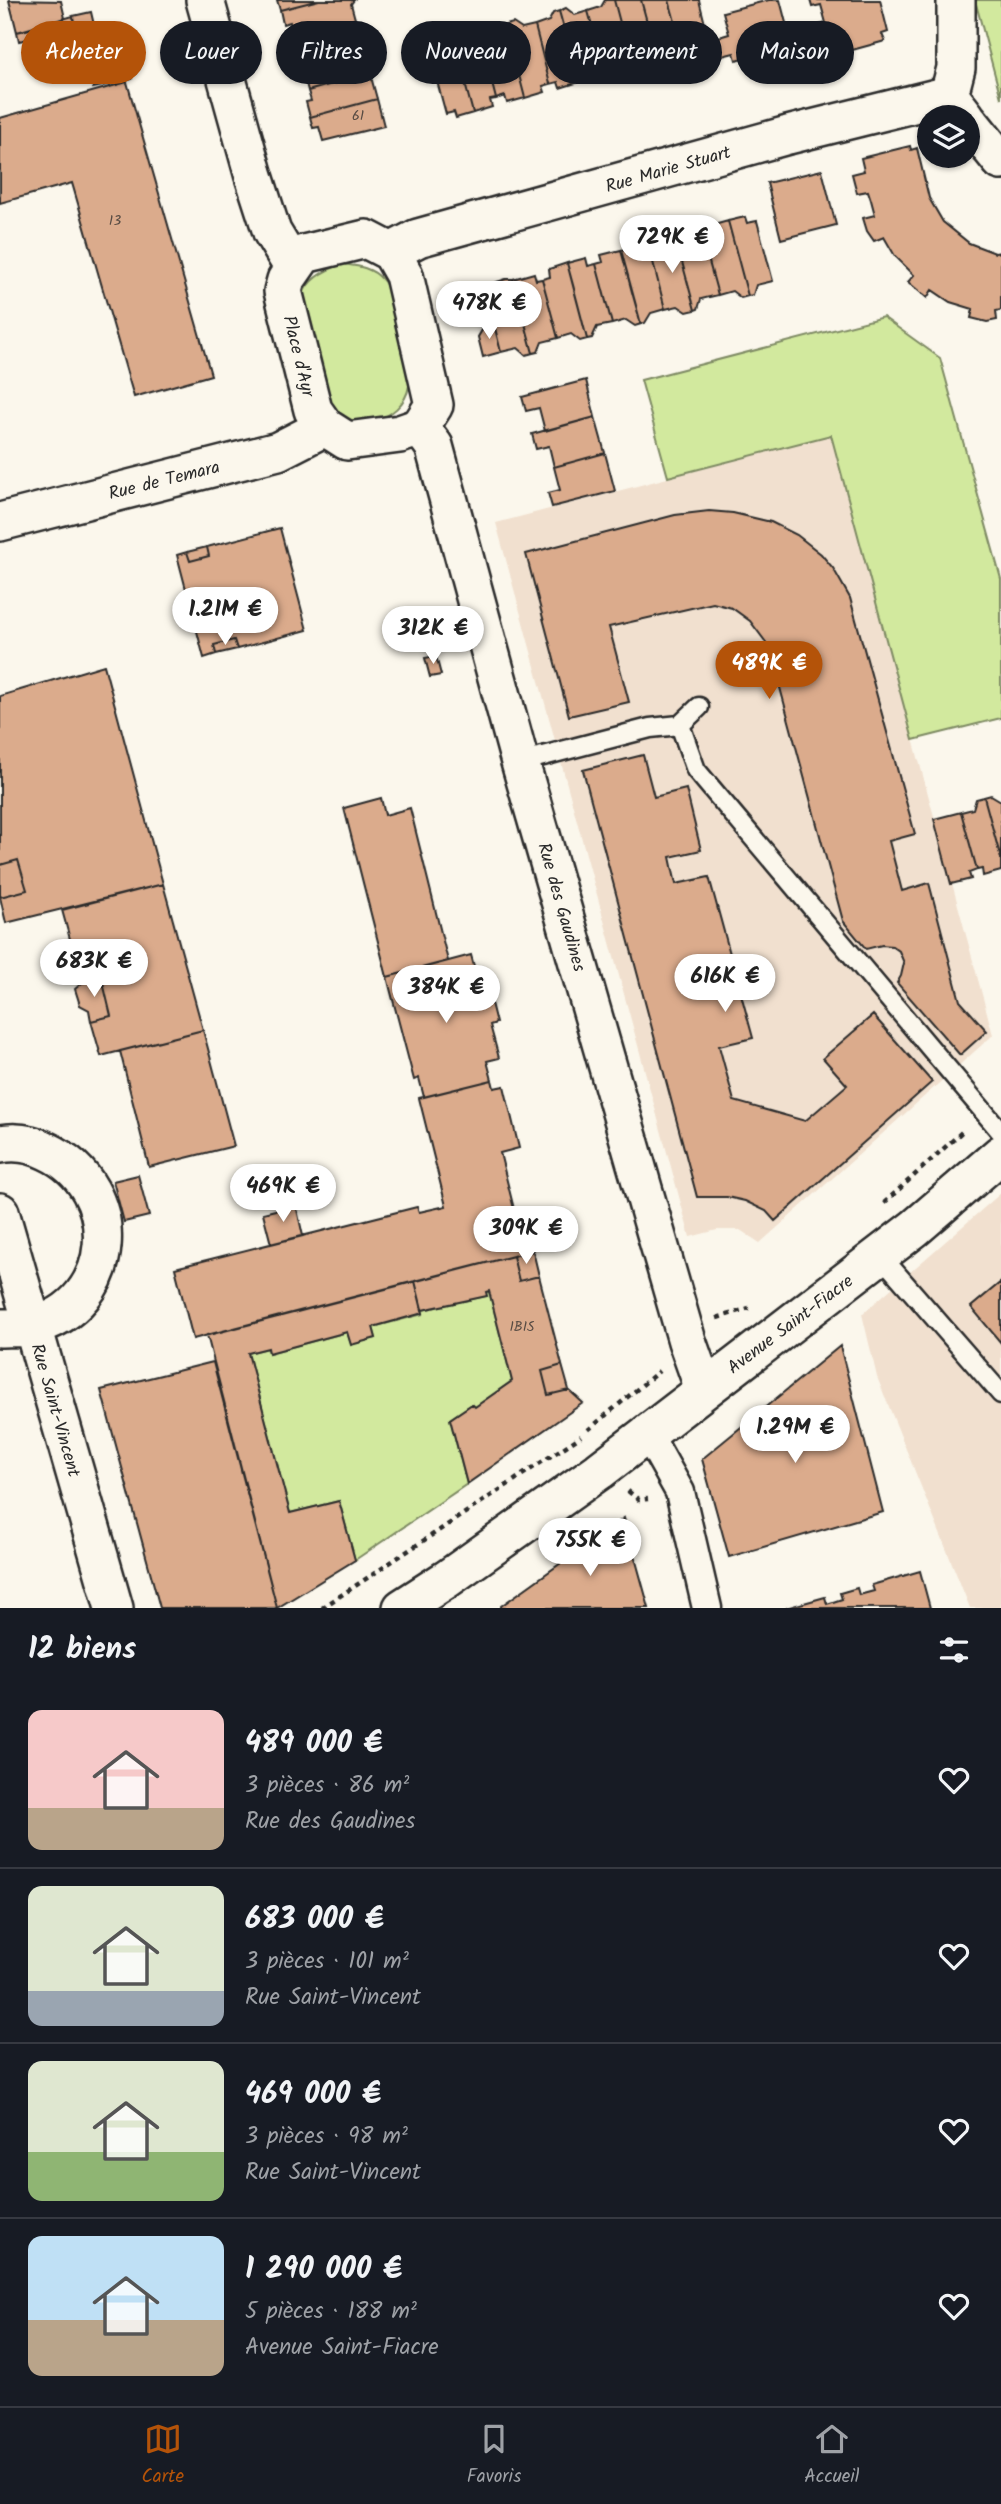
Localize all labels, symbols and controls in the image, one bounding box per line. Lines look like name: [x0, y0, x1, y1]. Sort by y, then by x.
chip: Acheter: [21, 21, 146, 84]
chip: Louer: [160, 21, 262, 84]
chip: Filtres: [276, 21, 387, 84]
chip: Nouveau: [401, 21, 531, 84]
chip: Appartement: [545, 21, 722, 84]
chip: Maison: [736, 21, 854, 84]
house number: 61: [352, 105, 364, 127]
map controls: [917, 105, 980, 168]
button: layers: [917, 105, 980, 168]
street label: Rue Marie Stuart: [602, 138, 736, 202]
house number: 13: [109, 210, 121, 232]
pin: 729K €: [615, 216, 729, 275]
text: 729K €: [635, 220, 709, 256]
pin: 478K €: [432, 282, 546, 341]
text: 478K €: [452, 286, 526, 322]
street label: Place d'Ayr: [273, 313, 322, 401]
street label: Rue de Temara: [106, 454, 223, 509]
pin: 1.21M €: [160, 588, 290, 647]
text: 1.21M €: [188, 592, 262, 628]
pin: 312K €: [376, 606, 490, 666]
text: 312K €: [398, 611, 468, 647]
pin: 489K €: [712, 642, 826, 701]
text: 489K €: [731, 646, 807, 682]
street label: Rue des Gaudines: [528, 839, 593, 976]
pin: 683K €: [37, 940, 151, 999]
text: 683K €: [56, 944, 132, 980]
pin: 616K €: [668, 954, 782, 1014]
text: 616K €: [690, 959, 760, 995]
pin: 384K €: [389, 965, 503, 1025]
text: 384K €: [408, 970, 484, 1006]
pin: 469K €: [226, 1164, 340, 1224]
text: 469K €: [246, 1169, 320, 1205]
pin: 309K €: [469, 1206, 583, 1266]
text: 309K €: [489, 1211, 563, 1247]
street label: Avenue Saint-Fiacre: [722, 1268, 860, 1382]
house number: 1BIS: [509, 1316, 535, 1338]
street label: Rue Saint-Vincent: [22, 1340, 88, 1482]
pin: 1.29M €: [730, 1406, 860, 1465]
text: 1.29M €: [756, 1410, 834, 1446]
pin: 755K €: [533, 1518, 647, 1578]
text: 755K €: [554, 1523, 626, 1559]
text: 12 biens: [28, 1626, 136, 1674]
icon: filters: [935, 1631, 973, 1669]
text: 489 000 €: [245, 1720, 383, 1768]
icon: home: [84, 1738, 168, 1822]
icon: heart: [935, 1761, 973, 1799]
text: 3 pièces · 86 m²: [245, 1768, 409, 1804]
text: Rue des Gaudines: [245, 1804, 415, 1840]
text: 683 000 €: [245, 1896, 384, 1944]
icon: home: [84, 1914, 168, 1998]
icon: heart: [935, 1937, 973, 1975]
text: 3 pièces · 101 m²: [245, 1944, 409, 1980]
text: Rue Saint-Vincent: [245, 1980, 421, 2016]
text: 469 000 €: [245, 2071, 381, 2119]
icon: home: [84, 2089, 168, 2173]
icon: heart: [935, 2112, 973, 2150]
text: 3 pièces · 98 m²: [245, 2119, 408, 2155]
text: Rue Saint-Vincent: [245, 2155, 421, 2191]
text: 1 290 000 €: [245, 2246, 402, 2294]
icon: home: [84, 2264, 168, 2348]
icon: heart: [935, 2287, 973, 2325]
text: 5 pièces · 188 m²: [245, 2294, 417, 2330]
text: Avenue Saint-Fiacre: [245, 2330, 439, 2366]
tab: Carte: [141, 2420, 184, 2492]
tab: Favoris: [467, 2420, 521, 2492]
tab: Accueil: [804, 2420, 860, 2492]

